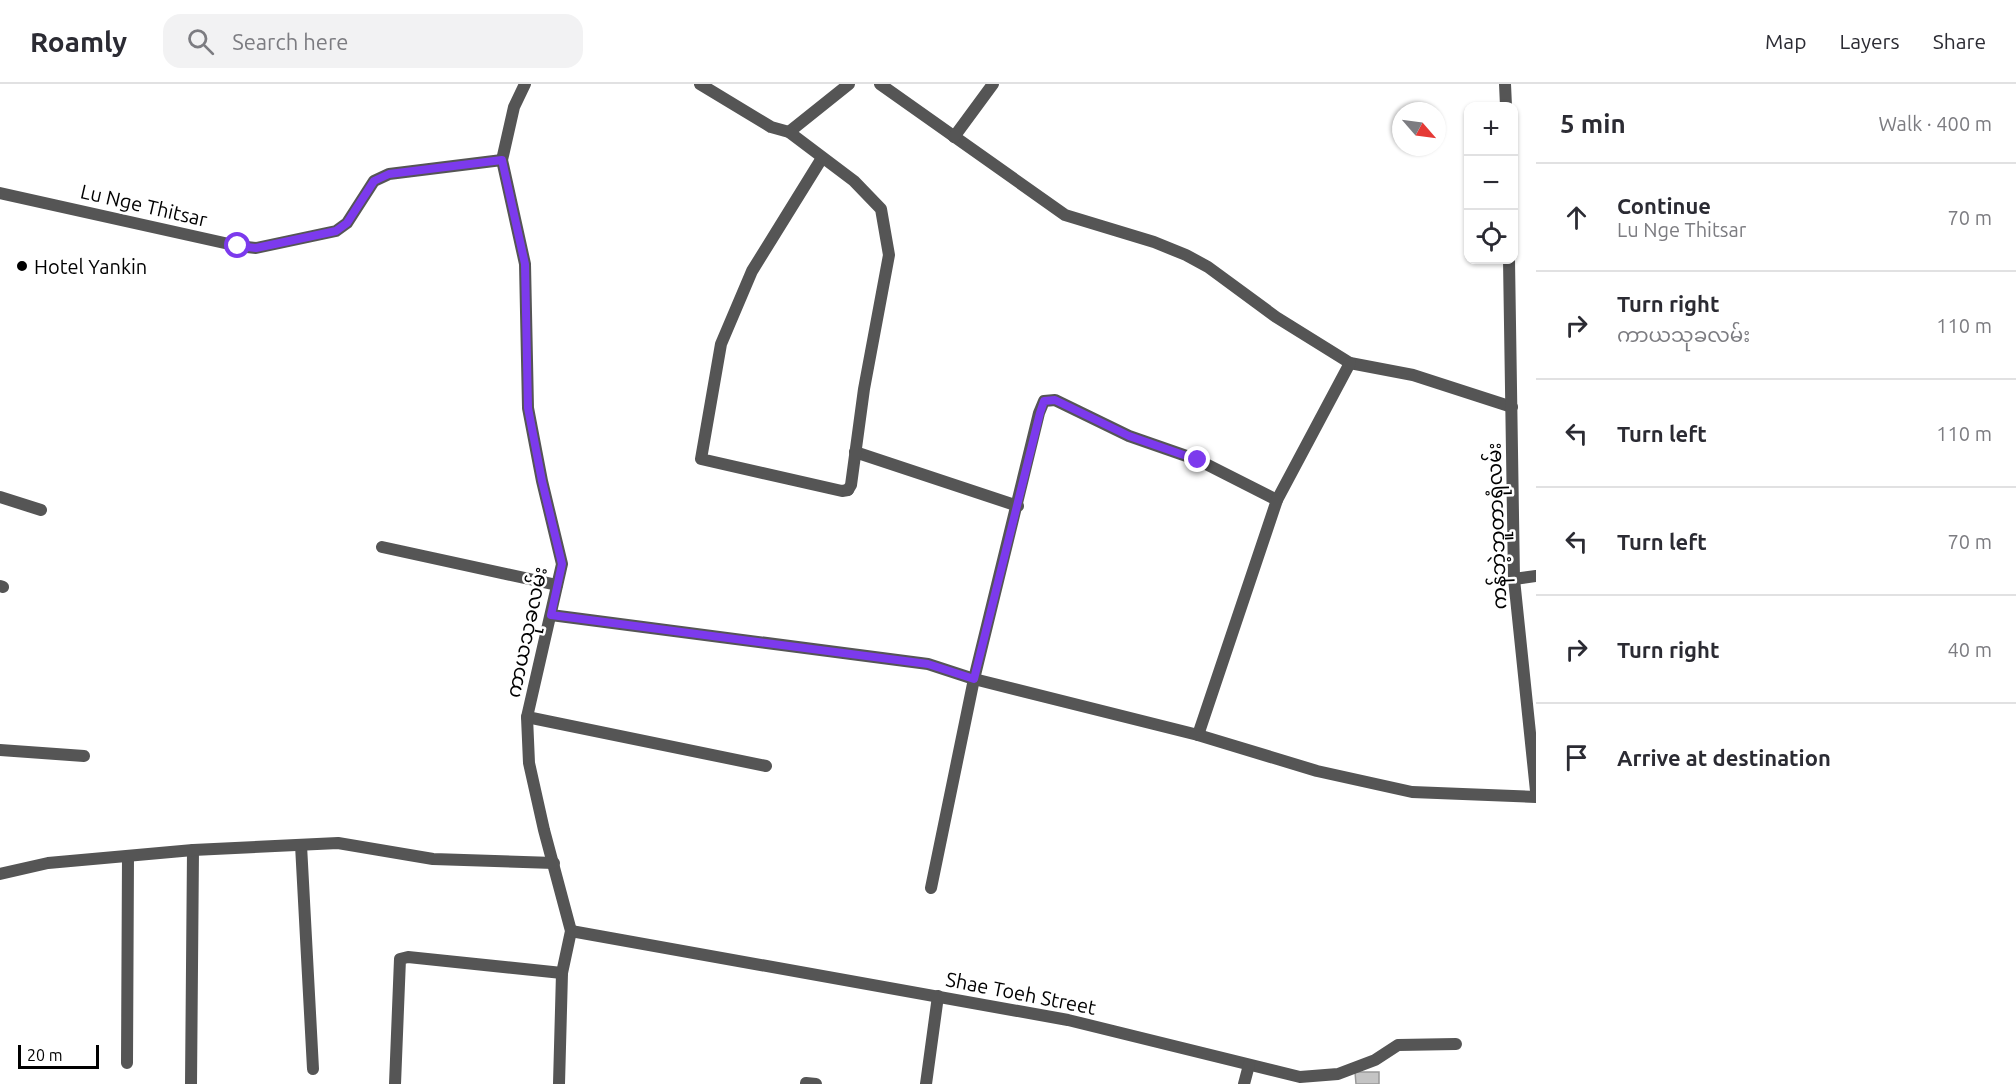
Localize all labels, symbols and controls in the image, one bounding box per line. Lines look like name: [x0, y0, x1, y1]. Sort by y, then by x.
search box: [163, 14, 583, 68]
icon: search: [184, 25, 217, 58]
text: Roamly: [30, 26, 127, 57]
text: Search here: [232, 29, 348, 54]
text: Map: [1765, 29, 1806, 53]
text: Layers: [1839, 29, 1900, 53]
text: Share: [1933, 29, 1986, 53]
north arrow: [1392, 102, 1446, 156]
map controls: [1464, 102, 1518, 264]
button: +: [1464, 102, 1518, 156]
text: 5 min: [1560, 109, 1626, 138]
text: Walk · 400 m: [1879, 112, 1992, 135]
button: −: [1464, 156, 1518, 210]
street label: Lu Nge Thitsar: [78, 179, 210, 231]
text: Continue: [1617, 193, 1711, 218]
icon: ahead: [1560, 201, 1593, 234]
text: 70 m: [1948, 206, 1992, 229]
button: locate: [1464, 210, 1518, 264]
text: Lu Nge Thitsar: [1617, 218, 1746, 241]
route start: [224, 232, 250, 258]
place label: Hotel Yankin: [34, 255, 147, 278]
marker: Hotel Yankin: [15, 259, 29, 273]
text: Turn right: [1617, 291, 1719, 316]
icon: right: [1560, 309, 1593, 342]
text: 110 m: [1936, 314, 1992, 337]
text: ကာယသုခလမ်း: [1617, 323, 1750, 346]
icon: left: [1560, 417, 1593, 450]
text: Turn left: [1617, 421, 1707, 446]
text: 110 m: [1936, 422, 1992, 445]
street label: ကန်ဘဲ့ဘူတာရုံလမ်း: [1480, 442, 1516, 610]
route end: [1184, 446, 1210, 472]
icon: left: [1560, 525, 1593, 558]
text: Turn left: [1617, 529, 1707, 554]
text: 70 m: [1948, 530, 1992, 553]
street label: ကာယသုခလမ်း: [499, 564, 557, 701]
icon: right: [1560, 633, 1593, 666]
text: Turn right: [1617, 637, 1719, 662]
text: 40 m: [1948, 638, 1992, 661]
icon: arrive: [1560, 741, 1593, 774]
text: Arrive at destination: [1617, 745, 1831, 770]
street label: Shae Toeh Street: [944, 967, 1098, 1019]
scale bar: [18, 1042, 99, 1070]
text: 20 m: [27, 1046, 63, 1064]

